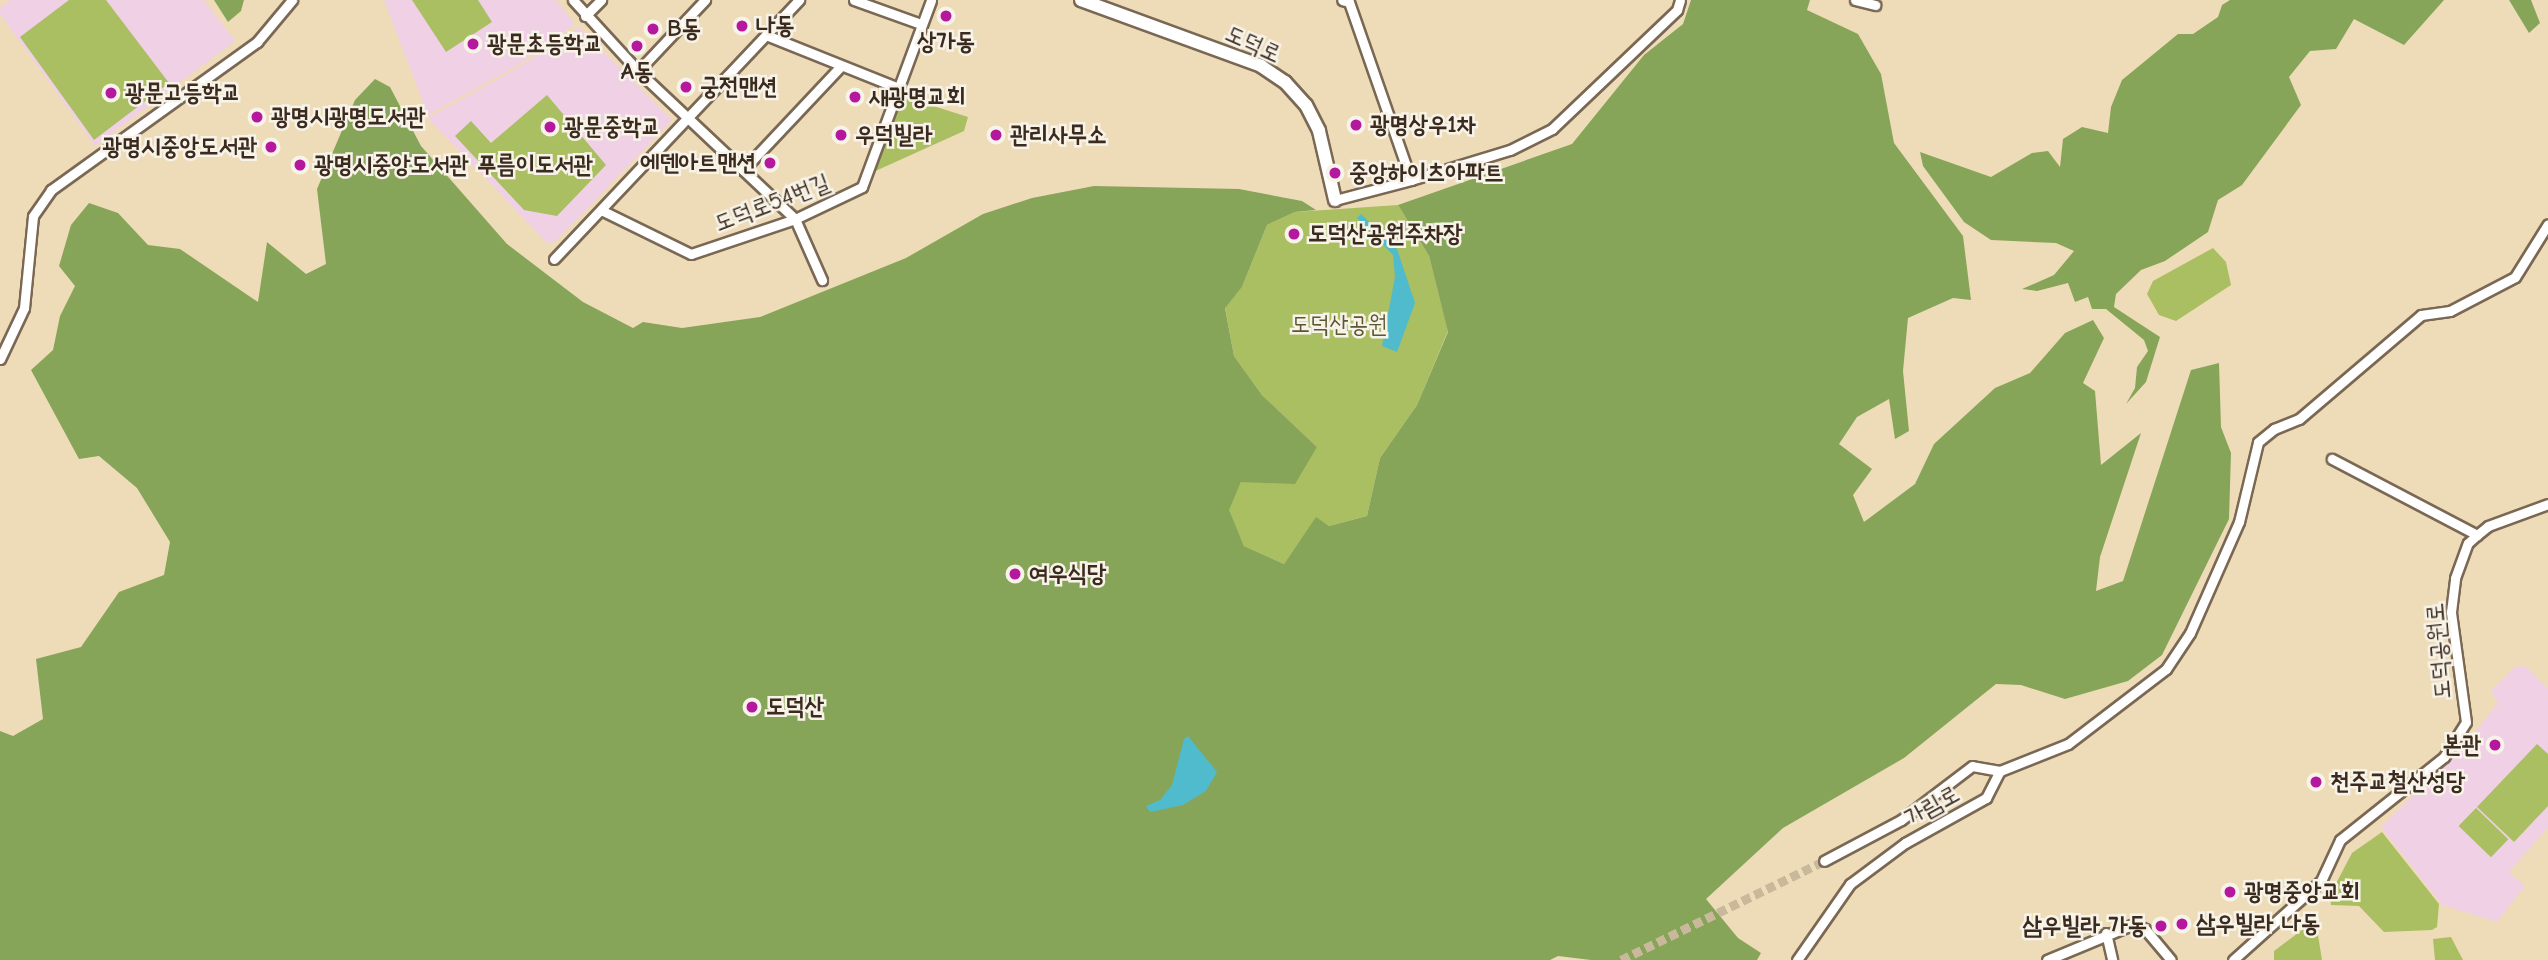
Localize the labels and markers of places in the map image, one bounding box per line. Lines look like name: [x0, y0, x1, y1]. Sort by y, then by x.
marker: 상가동: [938, 8, 954, 24]
place label: 나동: [756, 12, 795, 40]
place label: B동: [667, 15, 701, 43]
marker: 나동: [734, 18, 750, 34]
marker: B동: [645, 21, 661, 37]
place label: 상가동: [917, 28, 975, 56]
place label: 광문초등학교: [487, 30, 603, 58]
marker: 광문초등학교: [465, 36, 481, 52]
marker: A동: [629, 38, 645, 54]
place label: A동: [621, 58, 653, 86]
place label: 궁전맨션: [700, 73, 777, 101]
place label: 광문고등학교: [125, 79, 241, 107]
marker: 궁전맨션: [678, 79, 694, 95]
place label: 새광명교회: [869, 83, 966, 111]
marker: 광문고등학교: [103, 85, 119, 101]
marker: 새광명교회: [847, 89, 863, 105]
place label: 광명시광명도서관: [271, 103, 426, 131]
marker: 광명시광명도서관: [249, 109, 265, 125]
place label: 광명상우1차: [1370, 111, 1476, 139]
place label: 광문중학교: [564, 113, 661, 141]
marker: 광명상우1차: [1348, 117, 1364, 133]
marker: 광문중학교: [542, 119, 558, 135]
place label: 우덕빌라: [855, 121, 932, 149]
place label: 관리사무소: [1010, 121, 1107, 149]
marker: 우덕빌라: [833, 127, 849, 143]
marker: 관리사무소: [988, 127, 1004, 143]
place label: 광명시중앙도서관: [103, 133, 257, 161]
marker: 광명시중앙도서관: [263, 139, 279, 155]
place label: 에덴아트맨션: [640, 149, 756, 177]
place label: 광명시중앙도서관 푸름이도서관: [314, 151, 593, 179]
marker: 에덴아트맨션: [762, 155, 778, 171]
marker: 광명시중앙도서관 푸름이도서관: [292, 157, 308, 173]
place label: 중앙하이츠아파트: [1349, 159, 1504, 187]
marker: 중앙하이츠아파트: [1327, 165, 1343, 181]
place label: 도덕산공원주차장: [1308, 220, 1462, 248]
marker: 도덕산공원주차장: [1286, 226, 1302, 242]
place label: 여우식당: [1029, 560, 1106, 588]
marker: 여우식당: [1007, 566, 1023, 582]
place label: 도덕산: [766, 693, 824, 721]
marker: 도덕산: [744, 699, 760, 715]
place label: 본관: [2442, 731, 2481, 759]
marker: 본관: [2487, 737, 2503, 753]
place label: 천주교철산성당: [2330, 768, 2465, 796]
marker: 천주교철산성당: [2308, 774, 2324, 790]
place label: 광명중앙교회: [2244, 878, 2360, 906]
marker: 광명중앙교회: [2222, 884, 2238, 900]
place label: 삼우빌라 나동: [2196, 910, 2320, 938]
place label: 삼우빌라 가동: [2023, 912, 2147, 940]
marker: 삼우빌라 나동: [2174, 916, 2190, 932]
marker: 삼우빌라 가동: [2153, 918, 2169, 934]

